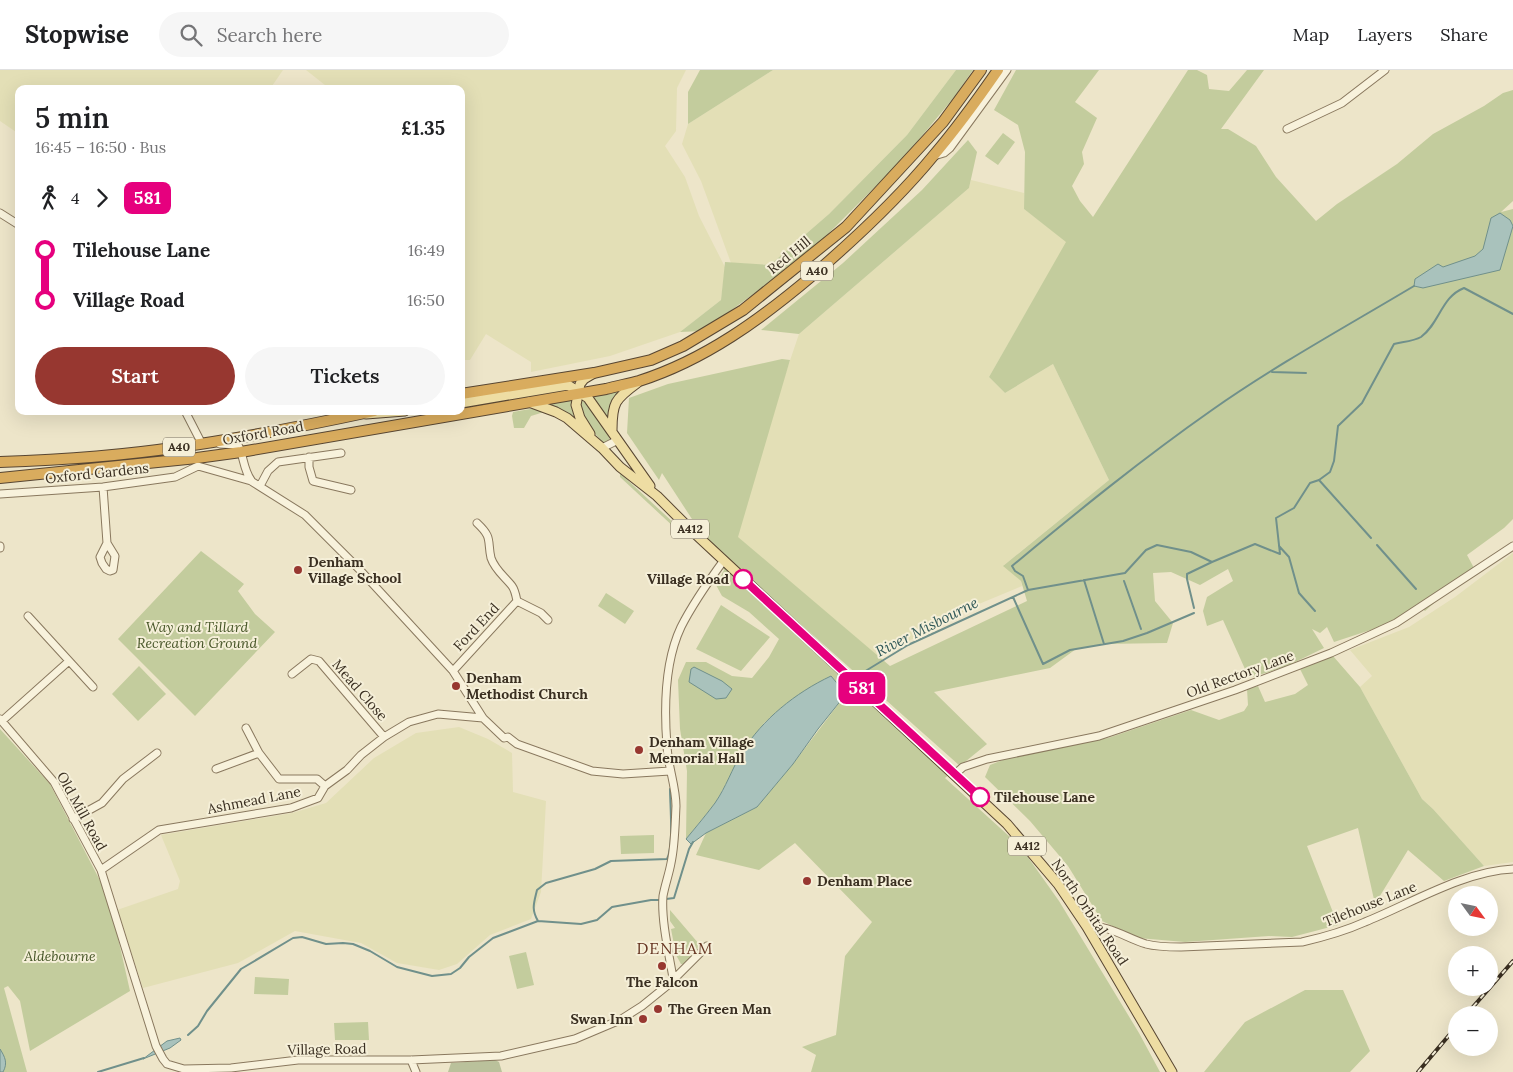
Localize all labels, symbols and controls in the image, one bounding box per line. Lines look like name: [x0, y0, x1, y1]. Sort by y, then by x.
search box: [159, 12, 509, 57]
text: Stopwise: [25, 19, 129, 50]
icon: search: [177, 21, 205, 49]
text: Search here: [217, 23, 322, 47]
text: Map: [1293, 23, 1329, 46]
text: Layers: [1357, 23, 1412, 46]
text: Share: [1440, 23, 1488, 46]
text: 5 min: [35, 100, 109, 136]
text: £1.35: [401, 116, 445, 140]
text: 16:45 – 16:50 · Bus: [35, 137, 166, 157]
icon: walk: [35, 184, 63, 212]
icon: forward: [88, 184, 116, 212]
text: 581: [134, 186, 161, 209]
text: 4: [71, 188, 80, 208]
street label: Red Hill: [764, 232, 814, 278]
text: Tilehouse Lane: [73, 238, 210, 262]
text: 16:49: [408, 240, 445, 260]
road number: A40: [801, 262, 833, 280]
text: Village Road: [73, 288, 184, 312]
text: 16:50: [407, 290, 445, 310]
button: Start: [35, 347, 235, 405]
button: Tickets: [245, 347, 445, 405]
street label: Oxford Road: [221, 417, 305, 449]
road number: A40: [163, 438, 195, 457]
street label: Oxford Gardens: [44, 459, 150, 487]
road number: A412: [671, 519, 709, 538]
place label: Denham Village School: [308, 553, 402, 587]
marker: Denham Village School: [292, 564, 304, 576]
marker: Village Road: [733, 569, 753, 589]
place label: Village Road: [647, 570, 729, 588]
water label: River Misbourne: [872, 593, 981, 661]
street label: Ford End: [449, 599, 503, 655]
park label: Way and Tillard Recreation Ground: [137, 618, 257, 652]
street label: Old Rectory Lane: [1184, 646, 1297, 702]
street label: Mead Close: [328, 656, 392, 725]
place label: Denham Methodist Church: [466, 669, 588, 703]
line badge: 581: [833, 672, 891, 704]
text: 581: [848, 676, 876, 699]
marker: Denham Methodist Church: [450, 680, 462, 692]
place label: Denham Village Memorial Hall: [649, 733, 755, 767]
marker: Denham Village Memorial Hall: [633, 744, 645, 756]
street label: Old Mill Road: [53, 768, 111, 854]
street label: Ashmead Lane: [205, 782, 303, 818]
marker: Tilehouse Lane: [970, 787, 990, 807]
place label: Tilehouse Lane: [994, 788, 1096, 806]
road number: A412: [1008, 836, 1046, 856]
street label: North Orbital Road: [1048, 855, 1132, 969]
place label: Denham Place: [817, 872, 912, 890]
marker: Denham Place: [801, 875, 813, 887]
street label: Tilehouse Lane: [1321, 877, 1420, 931]
north arrow: [1448, 886, 1498, 936]
map controls: [1448, 886, 1498, 1056]
district label: DENHAM: [636, 938, 714, 958]
button: +: [1448, 946, 1498, 996]
park label: Aldebourne: [23, 947, 96, 965]
marker: The Falcon: [656, 960, 668, 972]
place label: The Falcon: [626, 973, 698, 991]
place label: The Green Man: [668, 1000, 772, 1018]
marker: The Green Man: [652, 1003, 664, 1015]
button: −: [1448, 1006, 1498, 1056]
place label: Swan Inn: [570, 1010, 633, 1028]
marker: Swan Inn: [637, 1013, 649, 1025]
street label: Village Road: [286, 1039, 367, 1059]

